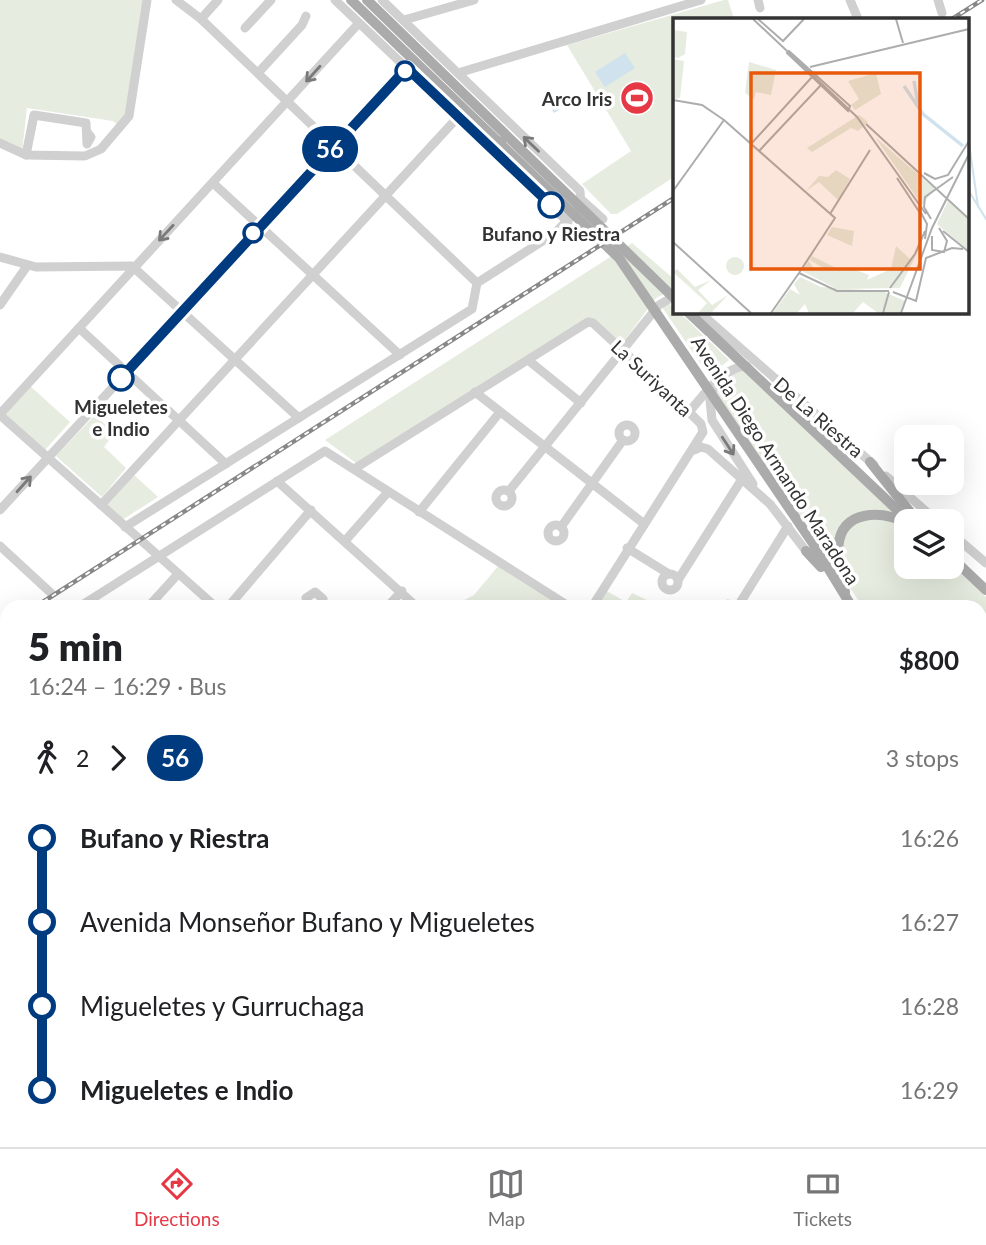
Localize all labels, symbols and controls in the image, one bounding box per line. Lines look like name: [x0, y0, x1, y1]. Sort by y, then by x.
inset map: [673, 18, 968, 313]
unlabelled marker: [395, 61, 415, 81]
one-way arrow: [305, 65, 322, 82]
sports icon: Arco Iris: [618, 79, 656, 117]
place label: Arco Iris: [541, 87, 612, 110]
line badge: 56: [298, 126, 362, 172]
text: 56: [316, 134, 344, 163]
one-way arrow: [523, 135, 540, 152]
marker: Bufano y Riestra: [538, 192, 564, 218]
place label: Bufano y Riestra: [482, 222, 620, 245]
unlabelled marker: [243, 223, 263, 243]
one-way arrow: [158, 224, 175, 241]
street label: Avenida Diego Armando Maradona: [687, 331, 865, 589]
street label: La Suriyanta: [607, 335, 697, 421]
marker: Migueletes e Indio: [108, 365, 134, 391]
street label: De La Riestra: [770, 372, 868, 462]
place label: Migueletes e Indio: [74, 395, 168, 440]
map controls: [894, 425, 964, 579]
button: locate: [894, 425, 964, 495]
one-way arrow: [722, 436, 736, 456]
one-way arrow: [16, 475, 32, 493]
button: layers: [894, 509, 964, 579]
text: 5 min: [28, 623, 123, 669]
text: $800: [899, 644, 959, 676]
text: 16:24 – 16:29 · Bus: [28, 672, 227, 700]
icon: walk: [28, 739, 66, 777]
icon: forward: [99, 739, 137, 777]
text: 56: [161, 743, 189, 772]
text: 2: [76, 744, 89, 772]
text: 3 stops: [886, 744, 959, 772]
text: Bufano y Riestra: [80, 822, 270, 854]
text: 16:26: [900, 824, 959, 852]
text: Avenida Monseñor Bufano y Migueletes: [80, 906, 535, 938]
text: 16:27: [900, 908, 959, 936]
text: Migueletes y Gurruchaga: [80, 990, 364, 1022]
text: 16:28: [900, 992, 959, 1020]
text: Migueletes e Indio: [80, 1074, 293, 1106]
text: 16:29: [900, 1076, 959, 1104]
tab: Directions: [134, 1165, 220, 1230]
tab: Map: [487, 1165, 525, 1230]
tab: Tickets: [793, 1165, 852, 1230]

